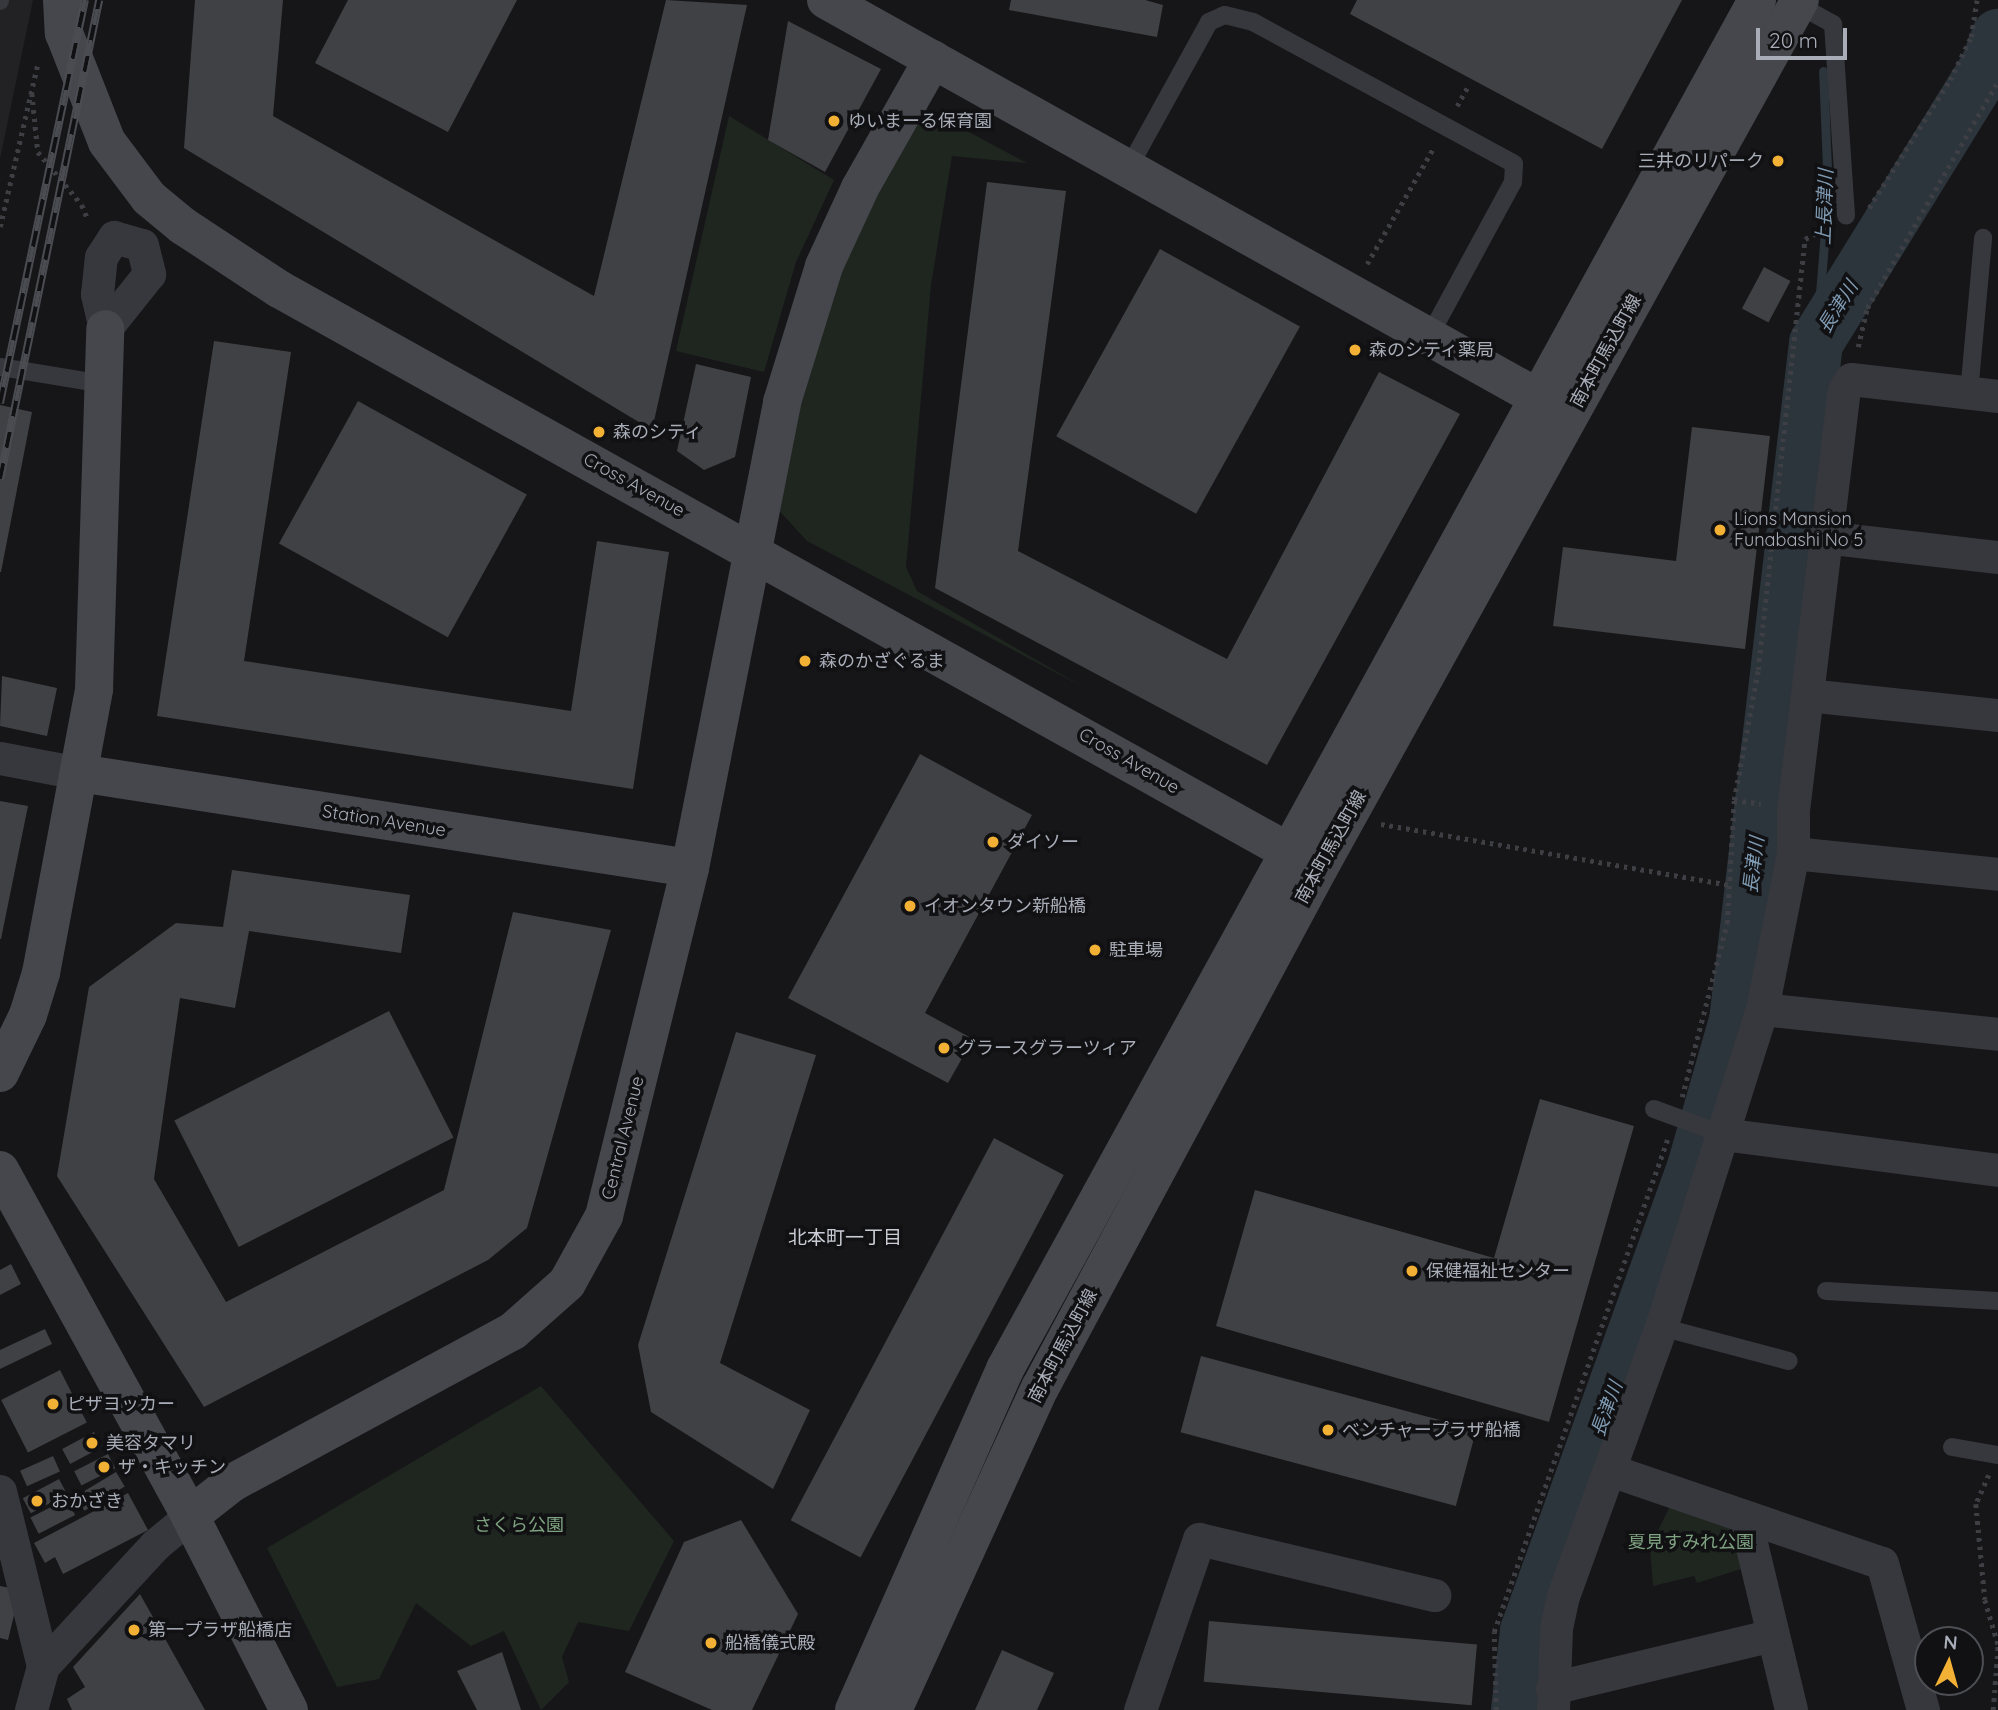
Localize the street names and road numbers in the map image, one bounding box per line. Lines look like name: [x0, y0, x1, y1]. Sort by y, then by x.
street label: 南本町馬込町線: [1566, 291, 1646, 411]
street label: Cross Avenue: [580, 448, 688, 522]
street label: Cross Avenue: [1075, 724, 1183, 798]
street label: 南本町馬込町線: [1291, 787, 1371, 907]
street label: Station Avenue: [321, 801, 447, 841]
street label: Central Avenue: [597, 1074, 649, 1202]
street label: 南本町馬込町線: [1024, 1285, 1102, 1407]

